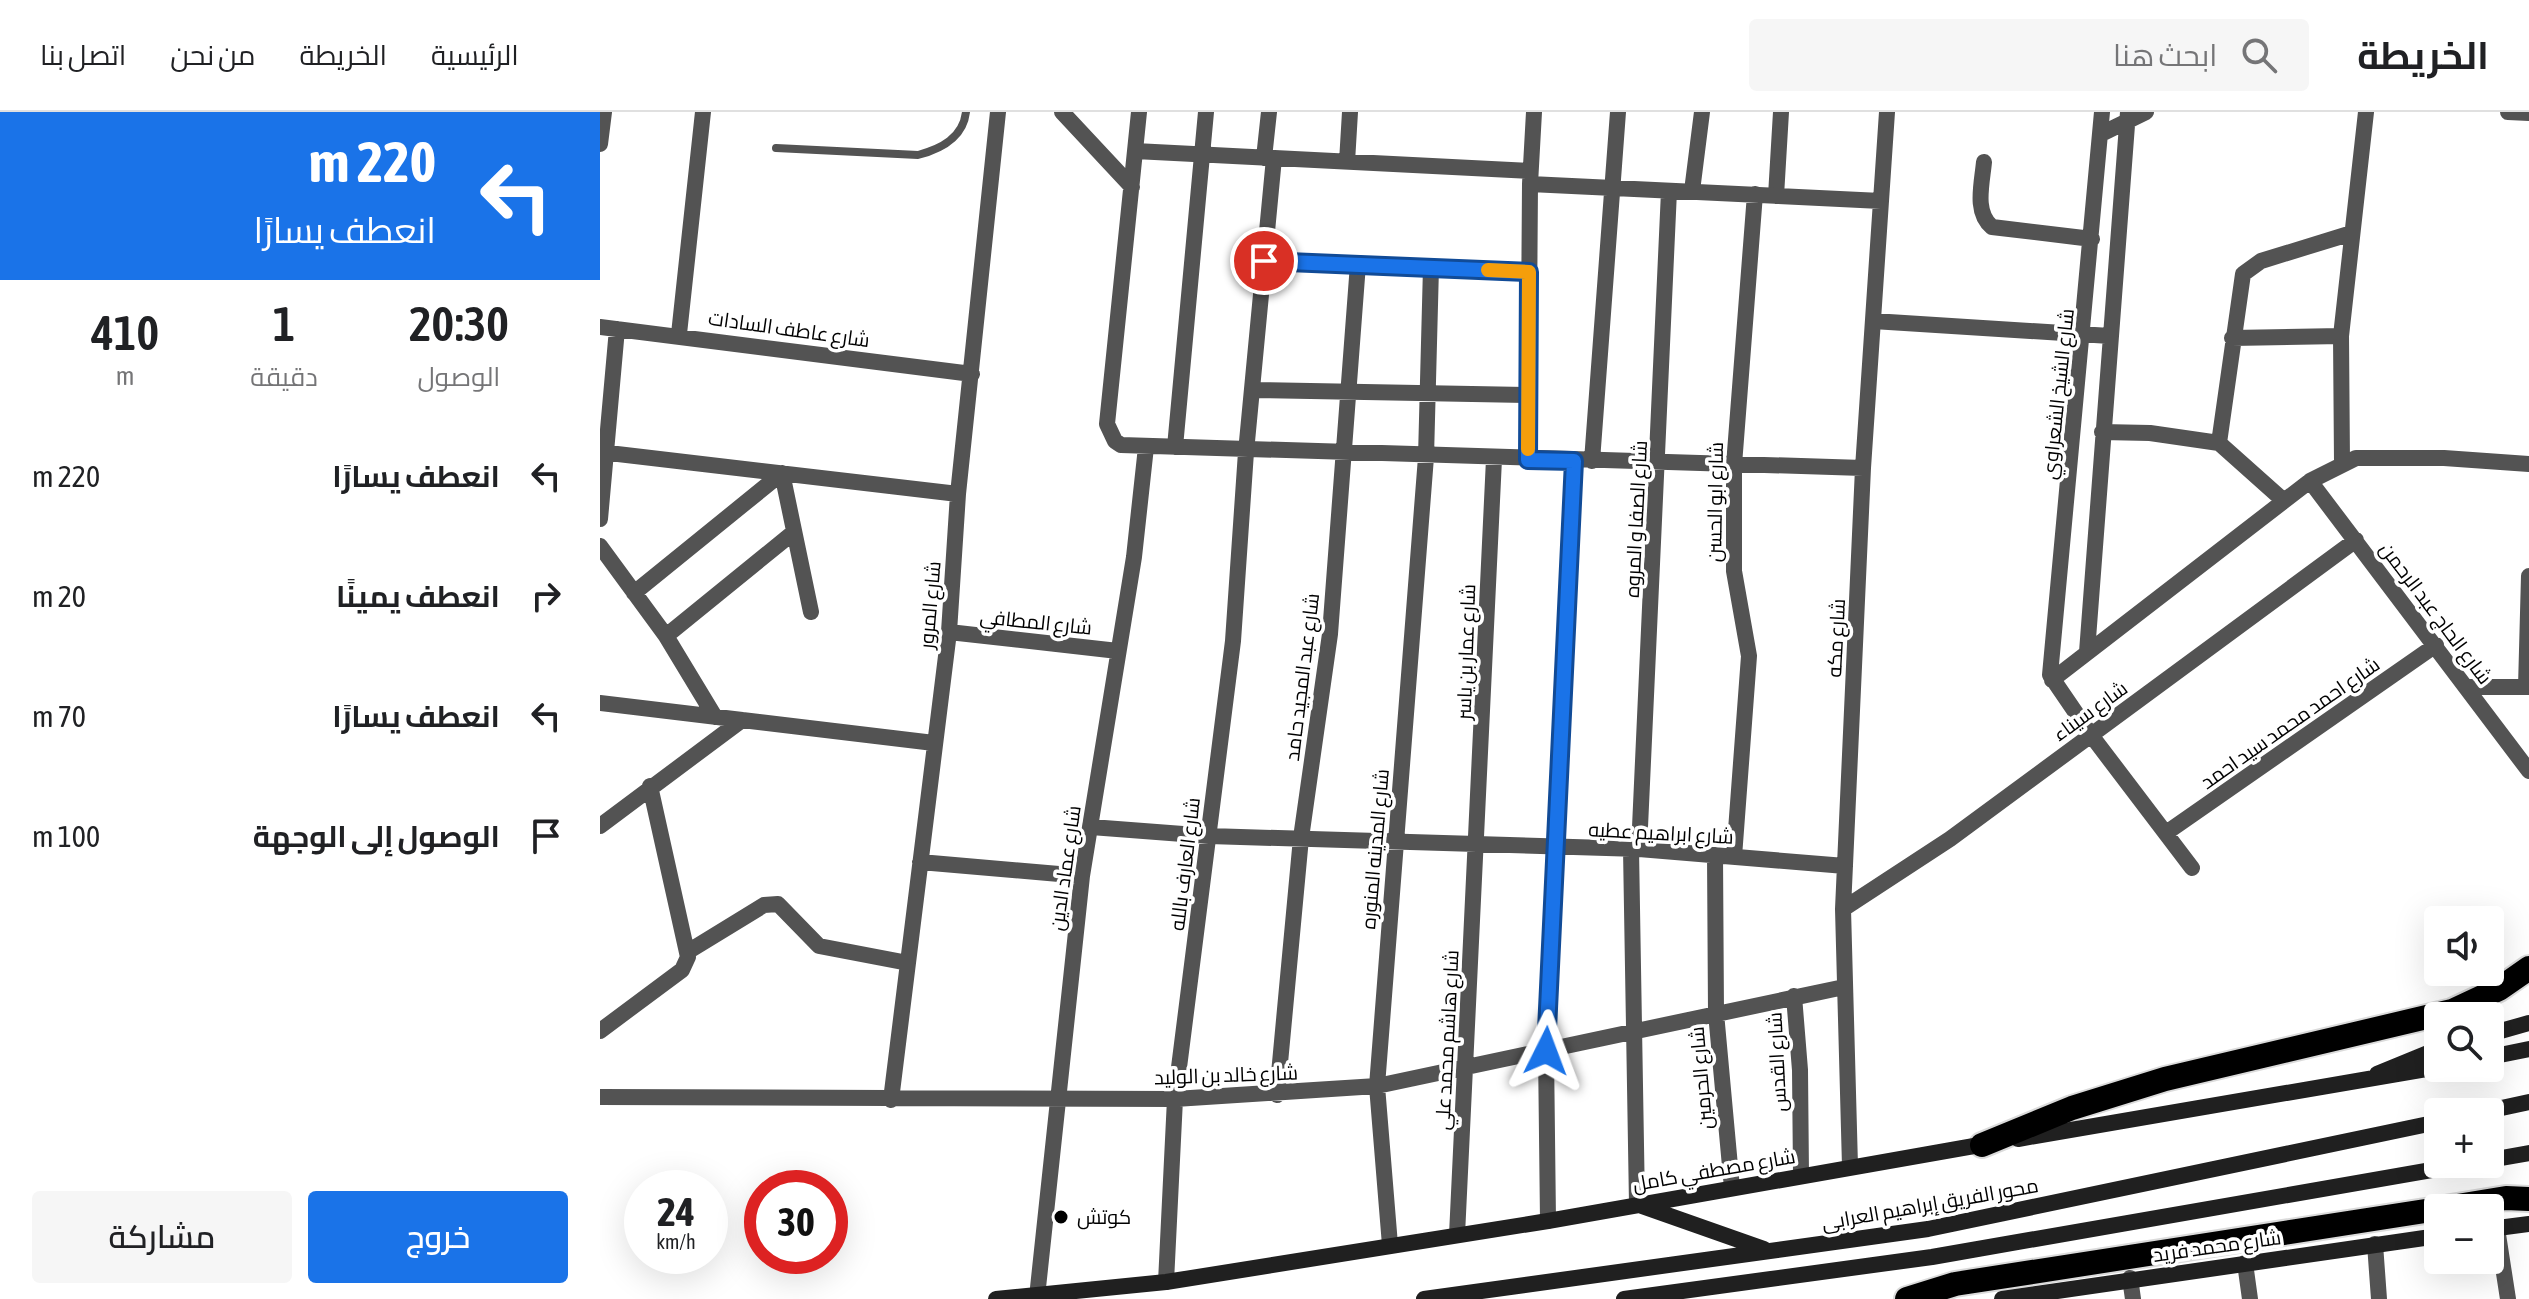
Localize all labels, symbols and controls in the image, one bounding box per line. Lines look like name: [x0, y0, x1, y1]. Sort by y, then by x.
search box: [1749, 19, 2309, 91]
icon: search: [2237, 33, 2281, 77]
text: الخريطة: [2357, 34, 2489, 77]
text: ابحث هنا: [2113, 38, 2217, 72]
text: اتصل بنا: [40, 39, 126, 71]
text: من نحن: [170, 39, 256, 71]
text: الخريطة: [300, 39, 387, 71]
text: الرئيسية: [431, 39, 519, 71]
text: 220 m: [309, 130, 436, 194]
icon: left: [464, 144, 568, 248]
text: انعطف يسارًا: [254, 209, 436, 251]
pin: [1230, 227, 1298, 295]
icon: arrive: [1242, 239, 1286, 283]
text: 1: [273, 296, 295, 351]
text: 20:30: [409, 296, 509, 351]
text: 410: [91, 305, 159, 360]
street label: شارع عاطف السادات: [706, 306, 871, 354]
street label: شارع الشيخ الشعراوي: [2037, 307, 2083, 481]
text: m: [116, 361, 134, 391]
text: دقيقة: [250, 362, 318, 392]
text: الوصول: [417, 362, 500, 392]
street label: شارع الصفا و المروه: [1620, 440, 1654, 598]
street label: شارع ابو الحسن: [1702, 442, 1730, 562]
icon: left: [524, 454, 568, 498]
text: 220 m: [32, 459, 100, 493]
text: انعطف يسارًا: [332, 459, 500, 493]
street label: شارع الحاج عبد الرحمن: [2373, 537, 2497, 690]
street label: شارع المرور: [914, 560, 948, 651]
icon: right: [524, 574, 568, 618]
text: 20 m: [32, 579, 86, 613]
text: انعطف يمينًا: [336, 579, 500, 613]
street label: شارع عمار بن ياسر: [1452, 584, 1482, 722]
street label: شارع عبد المجيد حامد: [1280, 592, 1326, 763]
street label: شارع مكه: [1822, 598, 1852, 678]
street label: شارع المطافي: [978, 604, 1093, 644]
street label: شارع احمد محمد سيد احمد: [2196, 652, 2385, 796]
street label: شارع سيناء: [2048, 676, 2133, 748]
icon: left: [524, 694, 568, 738]
text: 70 m: [32, 699, 86, 733]
text: انعطف يسارًا: [332, 699, 500, 733]
street label: شارع المدينه المنوره: [1356, 768, 1396, 930]
street label: شارع العارف بالله: [1165, 796, 1207, 932]
street label: شارع عماد الدين: [1044, 804, 1088, 932]
icon: arrive: [524, 814, 568, 858]
street label: شارع ابراهيم عطيه: [1588, 817, 1734, 851]
text: 100 m: [32, 819, 100, 853]
text: الوصول إلى الوجهة: [253, 819, 500, 853]
map controls: [2424, 906, 2504, 1274]
button: sound: [2424, 906, 2504, 986]
street label: شارع هاشم محمد علي: [1430, 949, 1468, 1131]
button: search: [2424, 1002, 2504, 1082]
position arrow: [1504, 1009, 1588, 1093]
street label: شارع القدس: [1762, 1011, 1794, 1113]
street label: شارع الحرمين: [1685, 1025, 1719, 1130]
street label: شارع خالد بن الوليد: [1154, 1060, 1298, 1092]
button: +: [2424, 1098, 2504, 1178]
street label: شارع مصطفي كامل: [1631, 1144, 1798, 1200]
speed limit sign: 30: [744, 1170, 848, 1274]
street label: محور الفريق إبراهيم العرابى: [1820, 1173, 2041, 1237]
text: 24: [657, 1189, 695, 1234]
button: مشاركة: [32, 1191, 292, 1283]
button: خروج: [308, 1191, 568, 1283]
button: −: [2424, 1194, 2504, 1274]
place label: كوتش: [1077, 1205, 1131, 1230]
marker: كوتش: [1052, 1208, 1070, 1226]
street label: شارع محمد فريد: [2151, 1225, 2283, 1269]
text: km/h: [656, 1230, 696, 1253]

